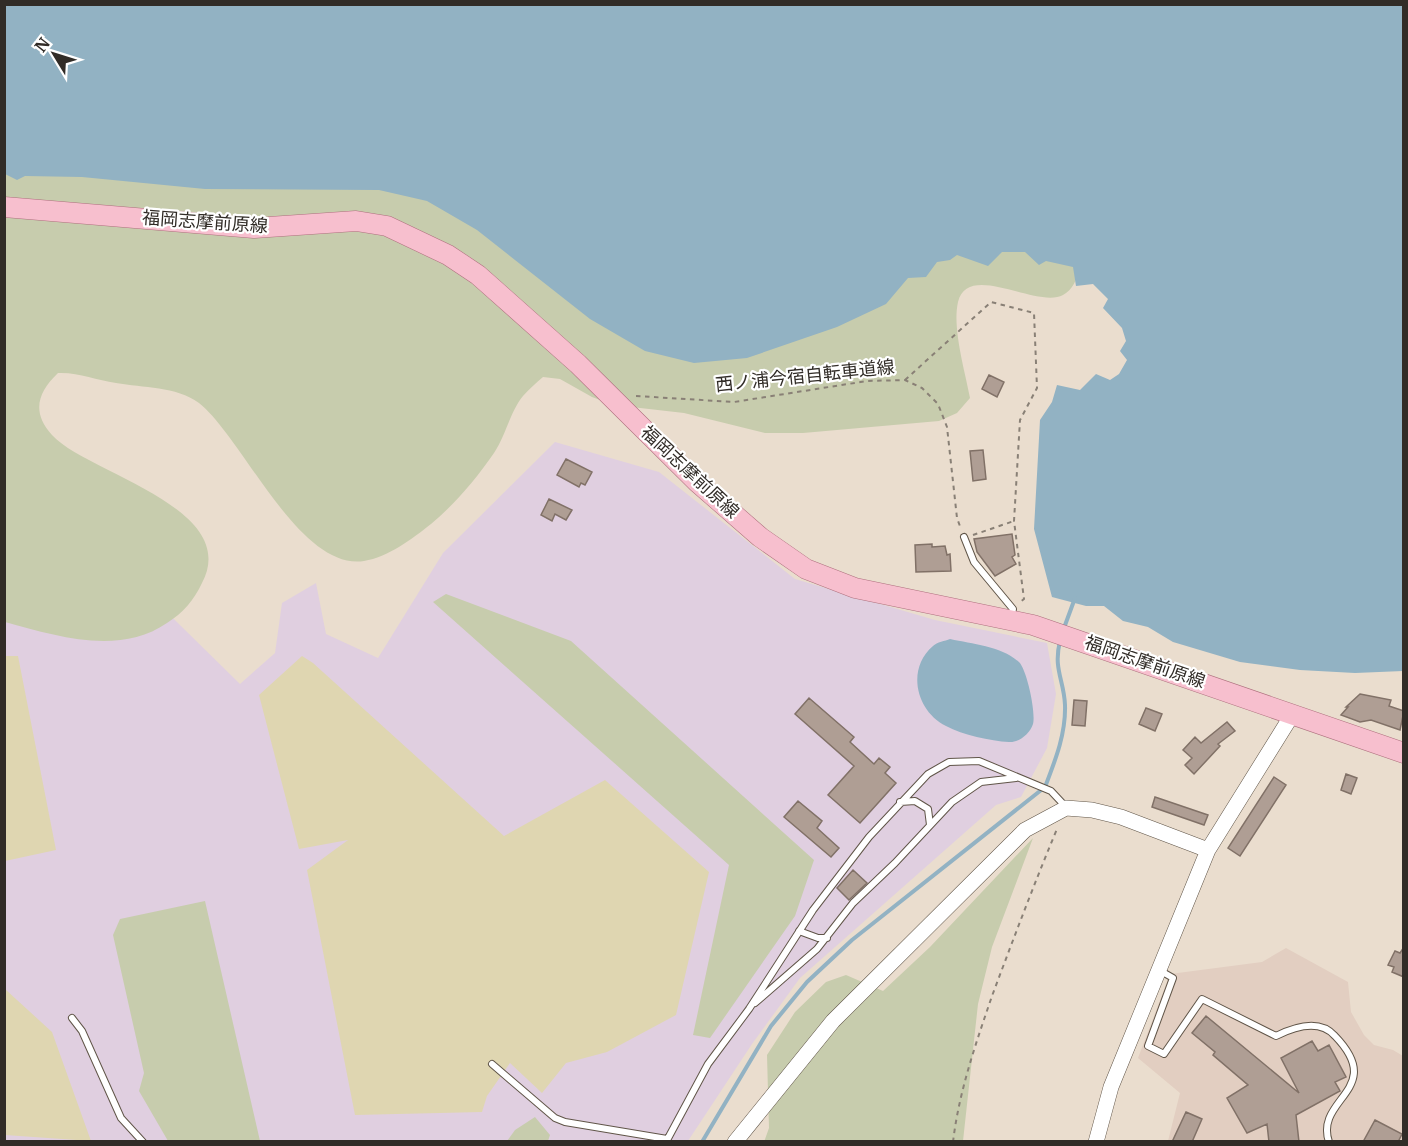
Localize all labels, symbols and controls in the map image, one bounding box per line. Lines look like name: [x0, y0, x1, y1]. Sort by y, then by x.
north arrow: [24, 24, 84, 84]
text: N: [30, 33, 54, 56]
street label: 福岡志摩前原線: [141, 206, 269, 237]
street label: 西ノ浦今宿自転車道線: [714, 355, 896, 396]
street label: 福岡志摩前原線: [636, 420, 744, 523]
street label: 福岡志摩前原線: [1082, 630, 1208, 693]

